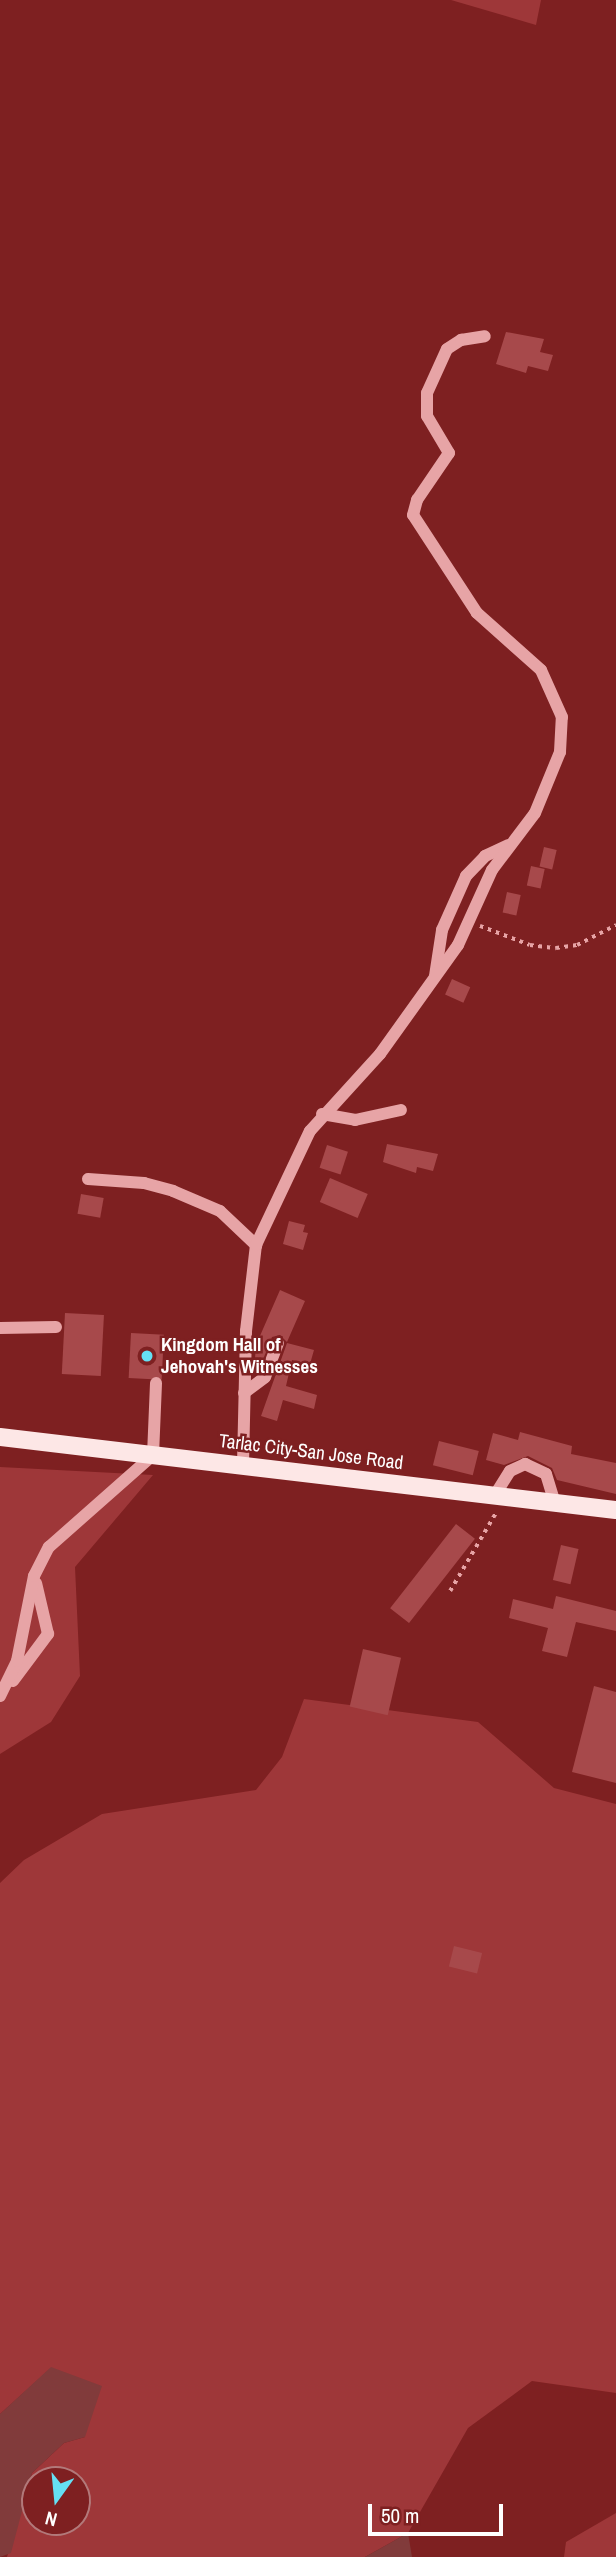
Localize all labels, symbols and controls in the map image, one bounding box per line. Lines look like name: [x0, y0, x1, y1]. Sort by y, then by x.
place label: Kingdom Hall of Jehovah's Witnesses: [161, 1334, 318, 1378]
marker: Kingdom Hall of Jehovah's Witnesses: [139, 1348, 155, 1364]
street label: Tarlac City-San Jose Road: [217, 1429, 405, 1475]
north arrow: [21, 2466, 91, 2536]
scale bar: [371, 2490, 506, 2534]
text: 50 m: [381, 2501, 419, 2530]
text: N: [42, 2505, 60, 2533]

